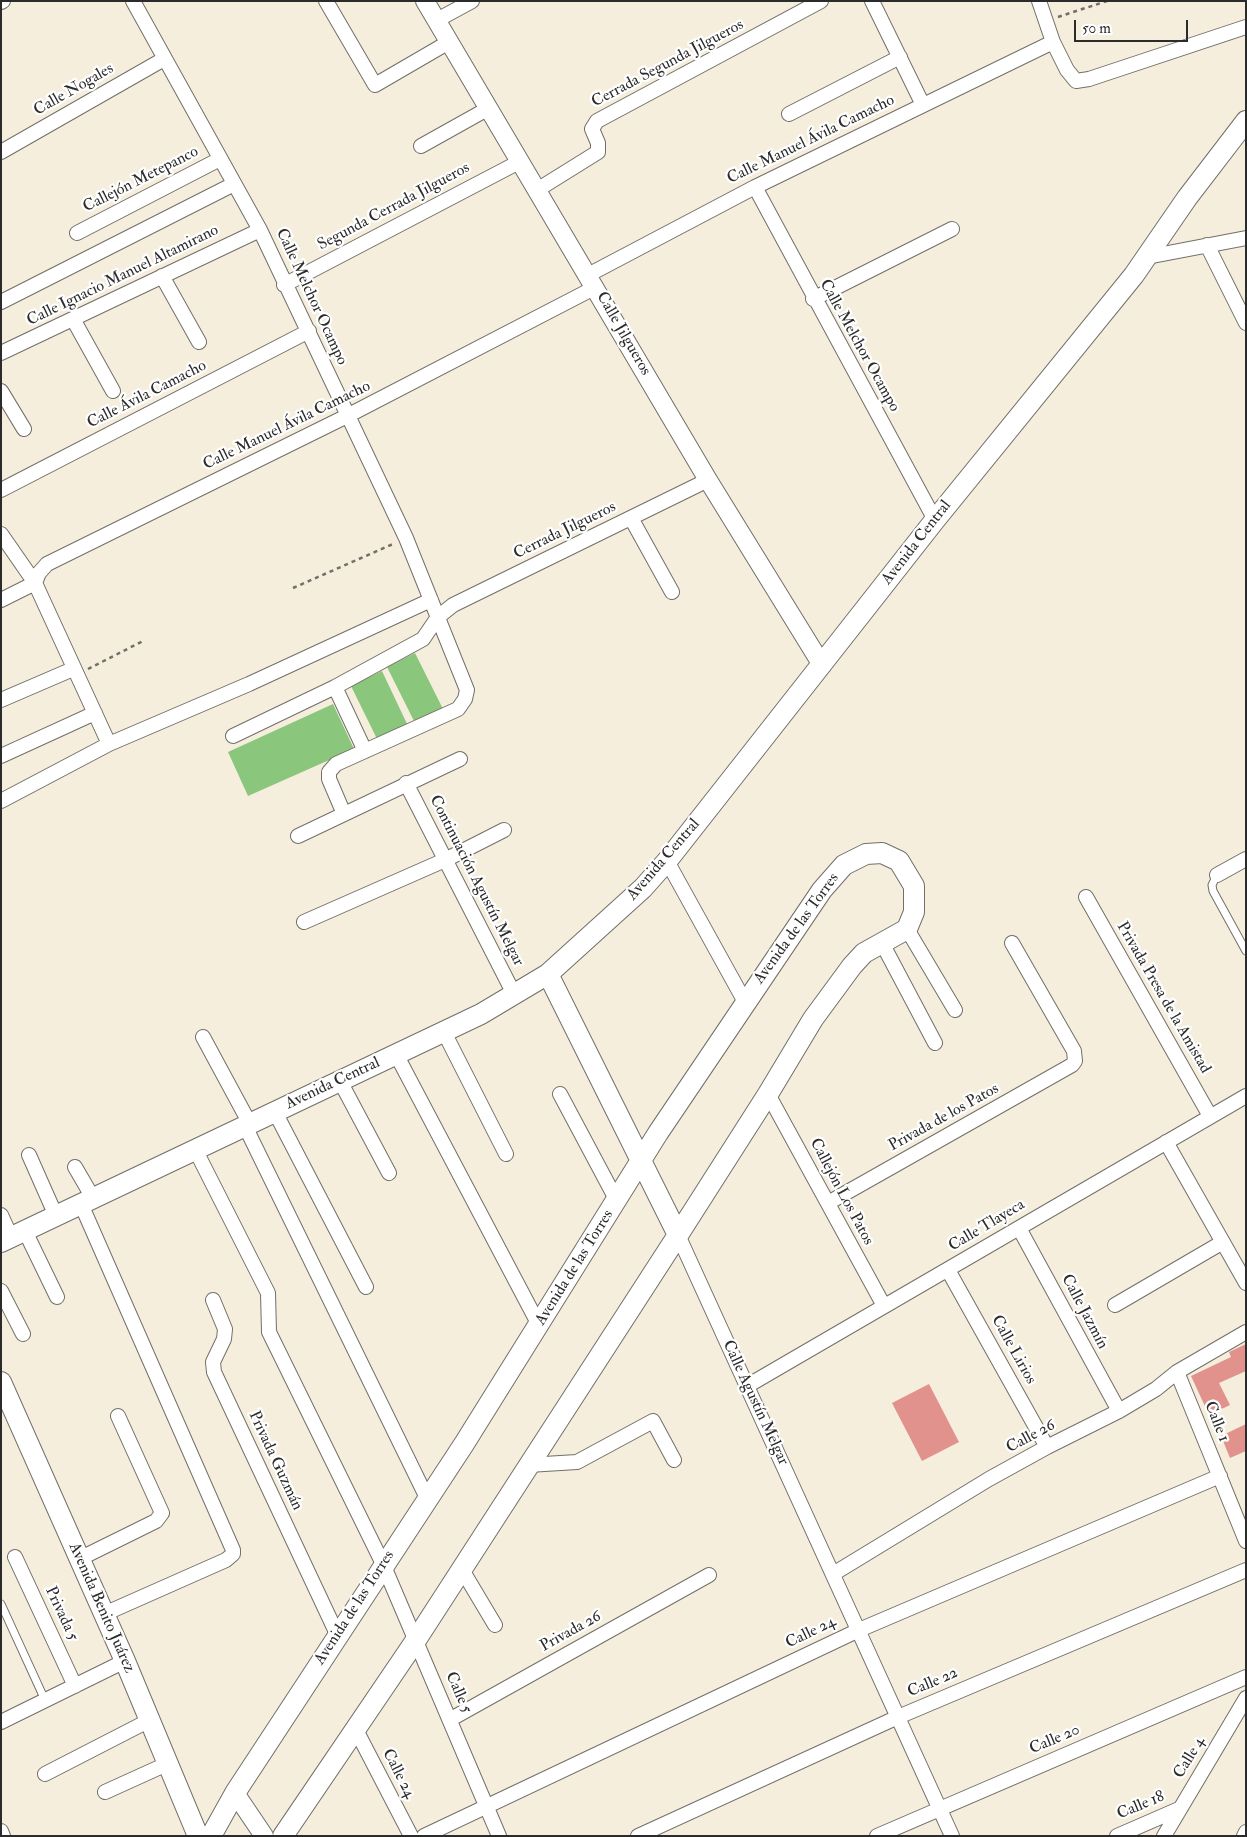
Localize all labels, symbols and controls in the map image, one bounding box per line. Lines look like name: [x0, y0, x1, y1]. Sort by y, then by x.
scale bar: [1077, 10, 1191, 42]
street label: Cerrada Segunda Jilgueros: [589, 16, 747, 112]
text: 50 m: [1082, 19, 1111, 38]
street label: Calle Nogales: [31, 60, 117, 120]
street label: Calle Manuel Ávila Camacho: [724, 91, 898, 189]
street label: Callejón Metepanco: [80, 143, 202, 217]
street label: Segunda Cerrada Jilgueros: [315, 159, 473, 255]
street label: Calle Ignacio Manuel Altamirano: [24, 221, 222, 331]
street label: Calle Melchor Ocampo: [271, 226, 351, 368]
street label: Calle Melchor Ocampo: [815, 276, 903, 416]
street label: Calle Jilgueros: [591, 289, 655, 379]
street label: Calle Ávila Camacho: [84, 357, 210, 433]
street label: Calle Manuel Ávila Camacho: [200, 377, 374, 475]
street label: Avenida Central: [878, 497, 956, 589]
street label: Cerrada Jilgueros: [511, 498, 619, 564]
street label: Continuación Agustín Melgar: [424, 792, 528, 970]
street label: Avenida Central: [623, 815, 705, 905]
street label: Avenida de las Torres: [750, 870, 844, 988]
street label: Privada Presa de la Amistad: [1112, 919, 1214, 1077]
street label: Avenida Central: [283, 1054, 383, 1114]
street label: Privada de los Patos: [886, 1080, 1002, 1156]
street label: Callejón Los Patos: [805, 1135, 877, 1249]
street label: Calle Tlayeca: [945, 1196, 1029, 1256]
street label: Avenida de las Torres: [532, 1207, 618, 1329]
street label: Calle Jazmín: [1056, 1271, 1112, 1353]
street label: Calle Lirios: [986, 1312, 1040, 1388]
street label: Calle Agustín Melgar: [718, 1337, 792, 1469]
street label: Calle 1: [1199, 1399, 1233, 1445]
street label: Privada Guzmán: [244, 1408, 306, 1514]
street label: Calle 26: [1003, 1416, 1059, 1458]
street label: Avenida Benito Juárez: [64, 1540, 138, 1676]
street label: Avenida de las Torres: [311, 1547, 399, 1669]
street label: Privada 5: [40, 1584, 82, 1644]
street label: Privada 26: [537, 1607, 605, 1657]
street label: Calle 24: [783, 1613, 839, 1653]
street label: Calle 22: [905, 1664, 961, 1702]
street label: Calle 5: [440, 1669, 476, 1717]
street label: Calle 20: [1027, 1721, 1083, 1759]
street label: Calle 4: [1170, 1734, 1210, 1782]
street label: Calle 24: [377, 1746, 419, 1802]
street label: Calle 18: [1114, 1787, 1168, 1825]

